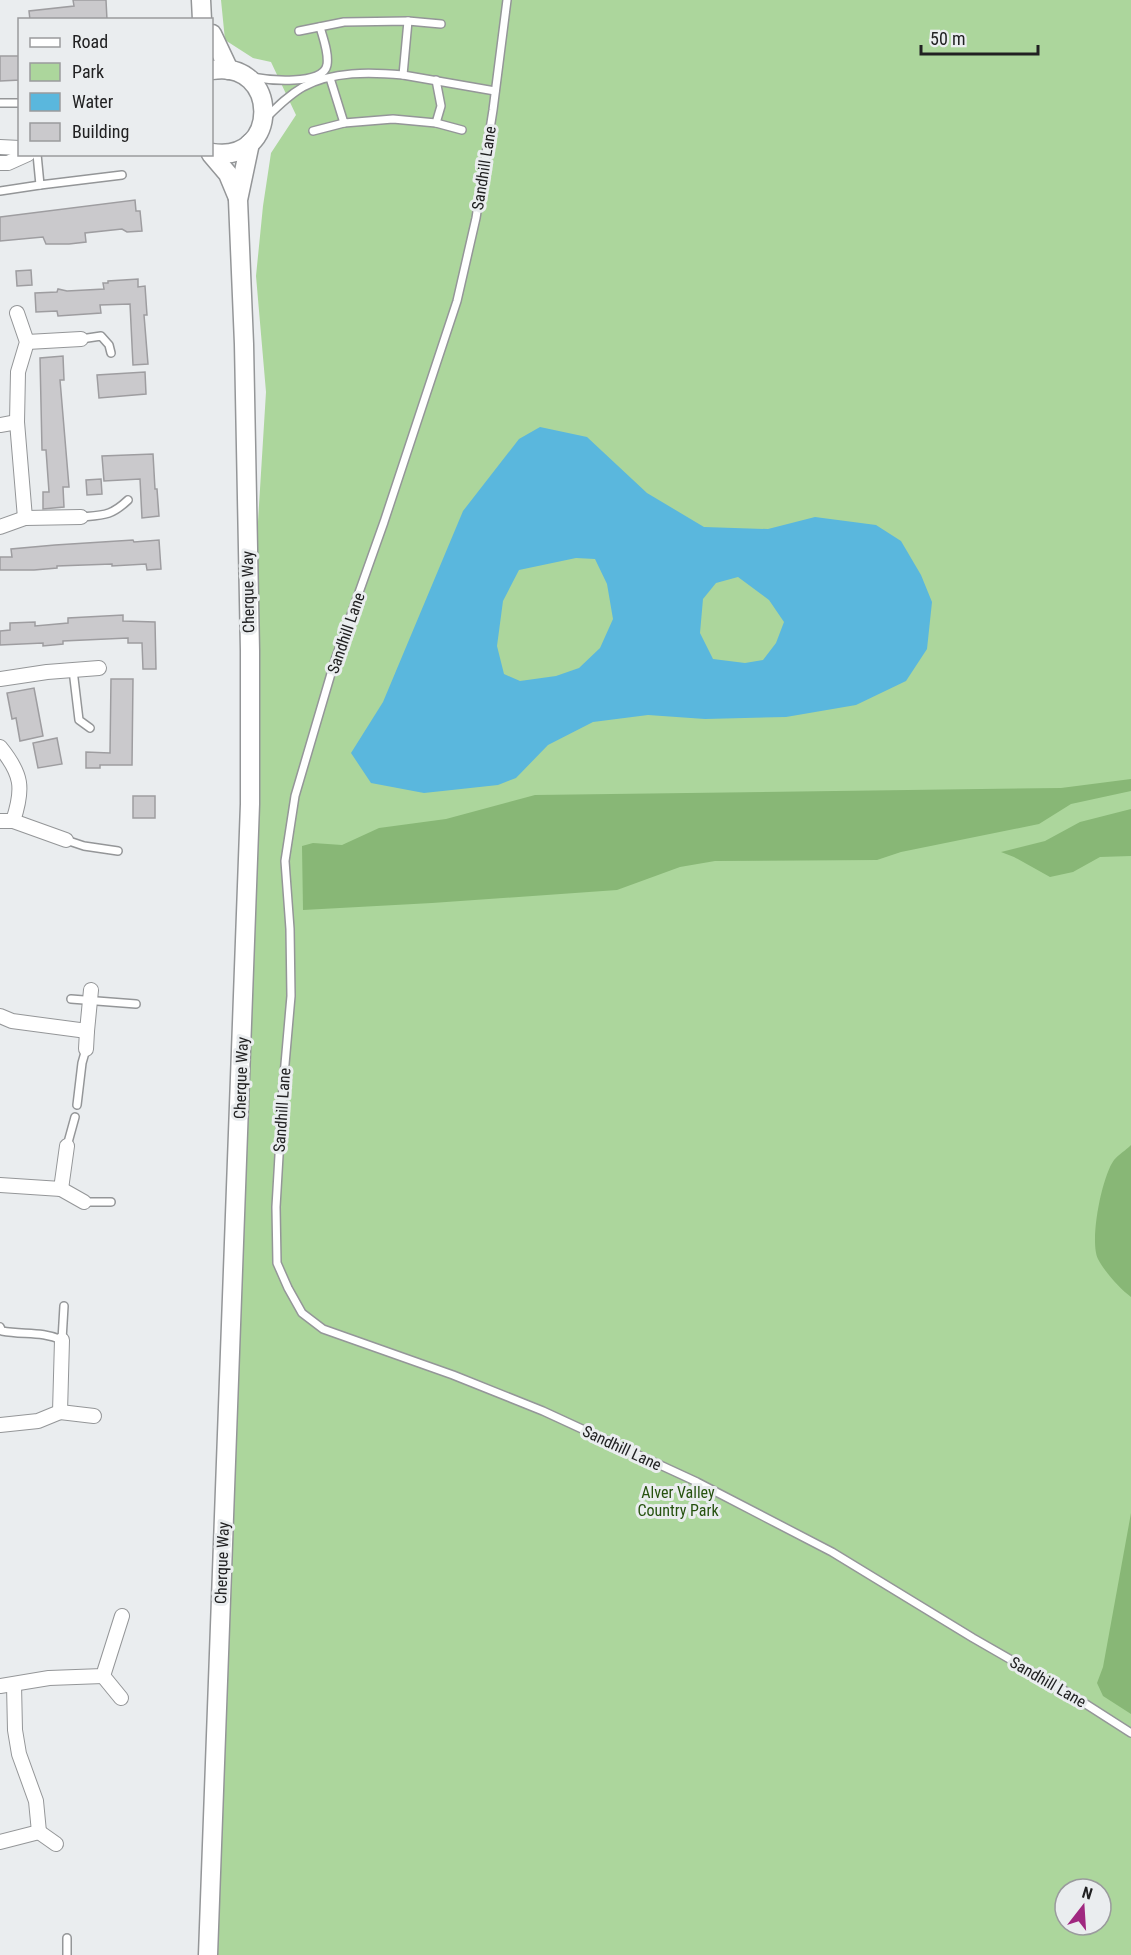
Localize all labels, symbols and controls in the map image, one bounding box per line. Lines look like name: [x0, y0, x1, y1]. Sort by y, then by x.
legend: [18, 18, 213, 156]
scale bar: [921, 18, 1038, 56]
text: 50 m: [930, 28, 965, 49]
text: Road: [72, 31, 108, 52]
text: Park: [72, 61, 104, 82]
text: Water: [72, 91, 114, 112]
text: Building: [72, 121, 129, 142]
street label: Sandhill Lane: [468, 125, 500, 211]
street label: Cherque Way: [238, 550, 258, 633]
street label: Sandhill Lane: [323, 590, 369, 676]
street label: Cherque Way: [230, 1036, 252, 1119]
street label: Sandhill Lane: [270, 1067, 294, 1153]
street label: Sandhill Lane: [580, 1422, 664, 1474]
park label: Alver Valley Country Park: [637, 1483, 719, 1520]
street label: Cherque Way: [211, 1521, 233, 1604]
street label: Sandhill Lane: [1007, 1653, 1089, 1711]
north arrow: [1053, 1877, 1113, 1937]
text: N: [1080, 1883, 1095, 1904]

